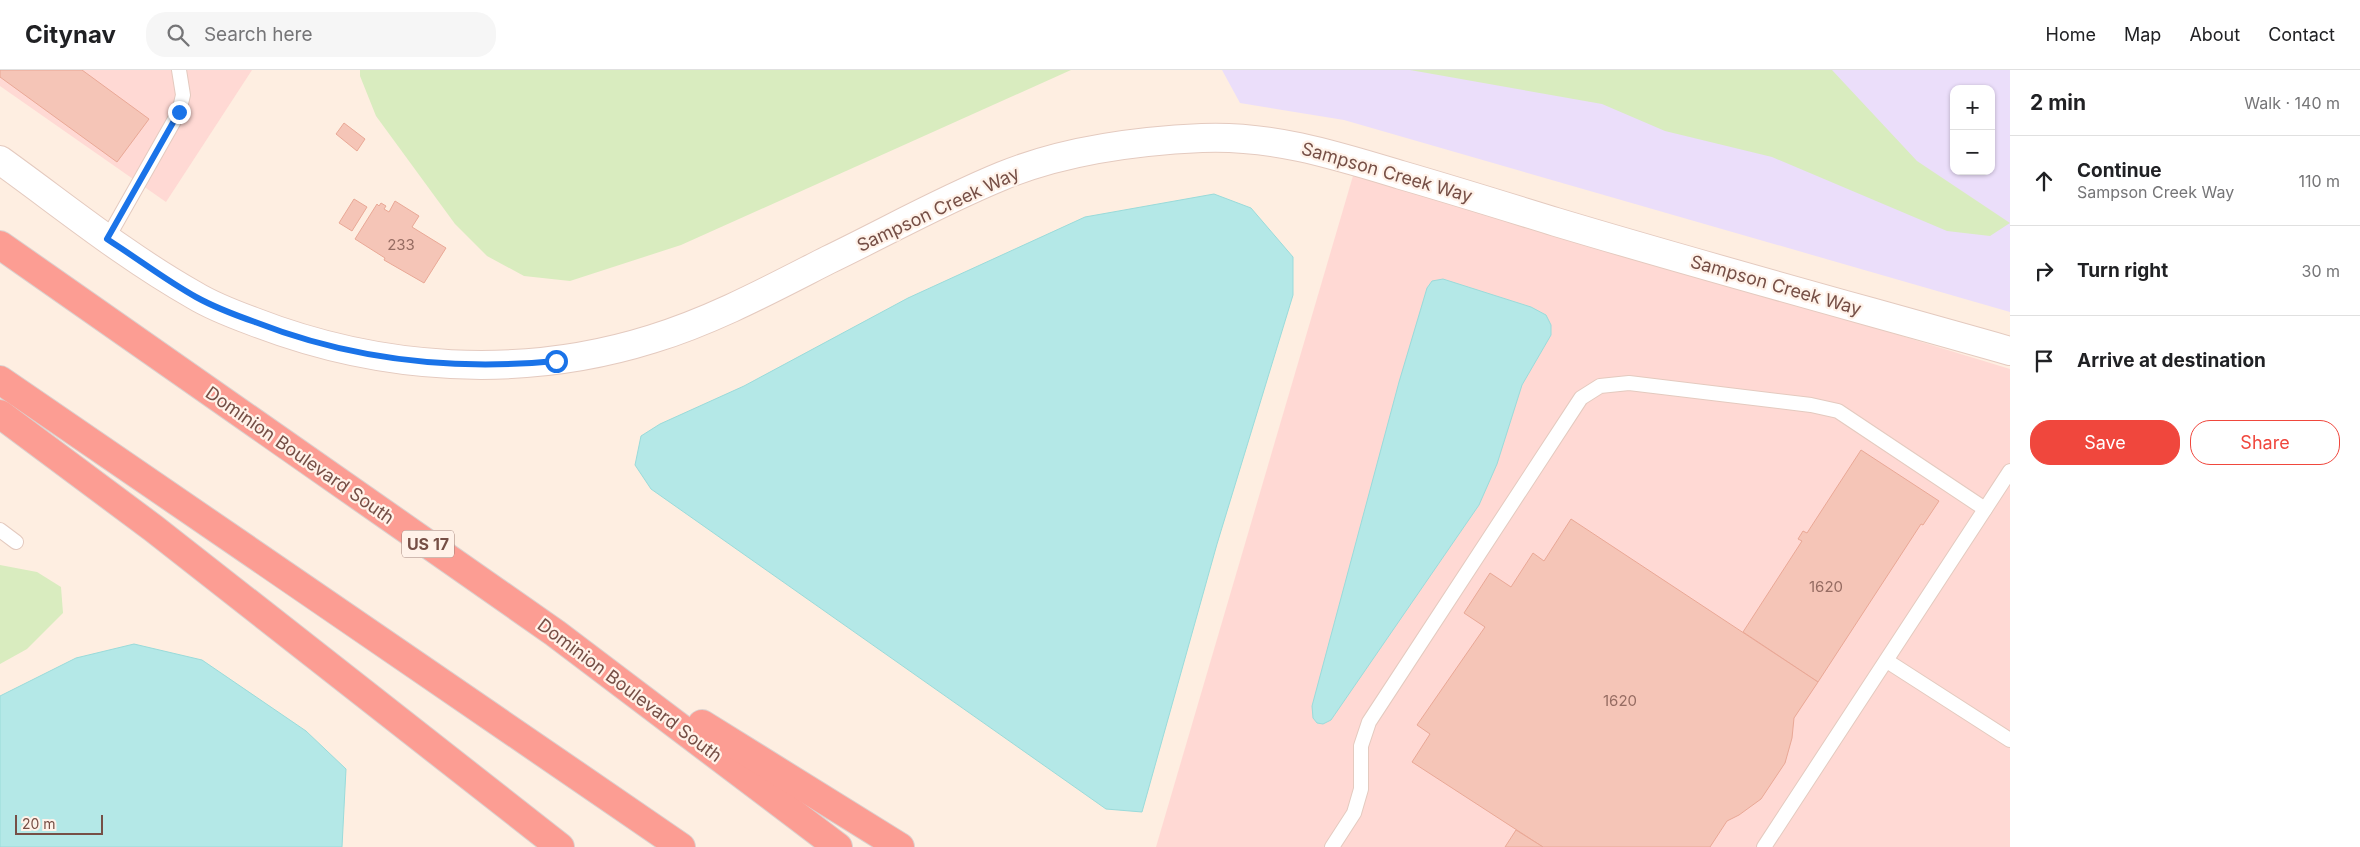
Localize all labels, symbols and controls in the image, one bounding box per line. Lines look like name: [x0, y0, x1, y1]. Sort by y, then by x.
search box: [146, 12, 496, 57]
text: Citynav: [25, 20, 116, 49]
icon: search: [164, 21, 192, 49]
text: Search here: [204, 23, 313, 46]
text: Home: [2046, 24, 2096, 45]
text: Map: [2124, 24, 2161, 45]
text: About: [2189, 24, 2240, 45]
text: Contact: [2268, 24, 2335, 45]
map controls: [1950, 85, 1995, 175]
button: +: [1950, 85, 1995, 130]
text: 2 min: [2030, 90, 2086, 115]
text: Walk · 140 m: [2244, 93, 2340, 113]
route end: [168, 101, 191, 124]
button: −: [1950, 130, 1995, 175]
street label: Sampson Creek Way: [1299, 138, 1475, 206]
text: Continue: [2077, 159, 2162, 182]
street label: Sampson Creek Way: [853, 162, 1023, 256]
icon: ahead: [2030, 167, 2058, 195]
text: 110 m: [2298, 171, 2340, 191]
text: Sampson Creek Way: [2077, 182, 2234, 202]
house number: 233: [387, 235, 415, 254]
street label: Sampson Creek Way: [1688, 251, 1864, 319]
icon: right: [2030, 257, 2058, 285]
text: Turn right: [2077, 259, 2168, 282]
text: 30 m: [2302, 261, 2340, 281]
icon: arrive: [2030, 347, 2058, 375]
text: Arrive at destination: [2077, 349, 2266, 372]
route start: [545, 350, 568, 373]
street label: Dominion Boulevard South: [202, 382, 398, 528]
button: Save: [2030, 420, 2180, 465]
button: Share: [2190, 420, 2340, 465]
road number: US 17: [402, 530, 454, 558]
house number: 1620: [1809, 577, 1843, 596]
street label: Dominion Boulevard South: [534, 614, 726, 766]
house number: 1620: [1603, 691, 1637, 710]
scale bar: [15, 812, 102, 835]
text: 20 m: [22, 815, 56, 832]

